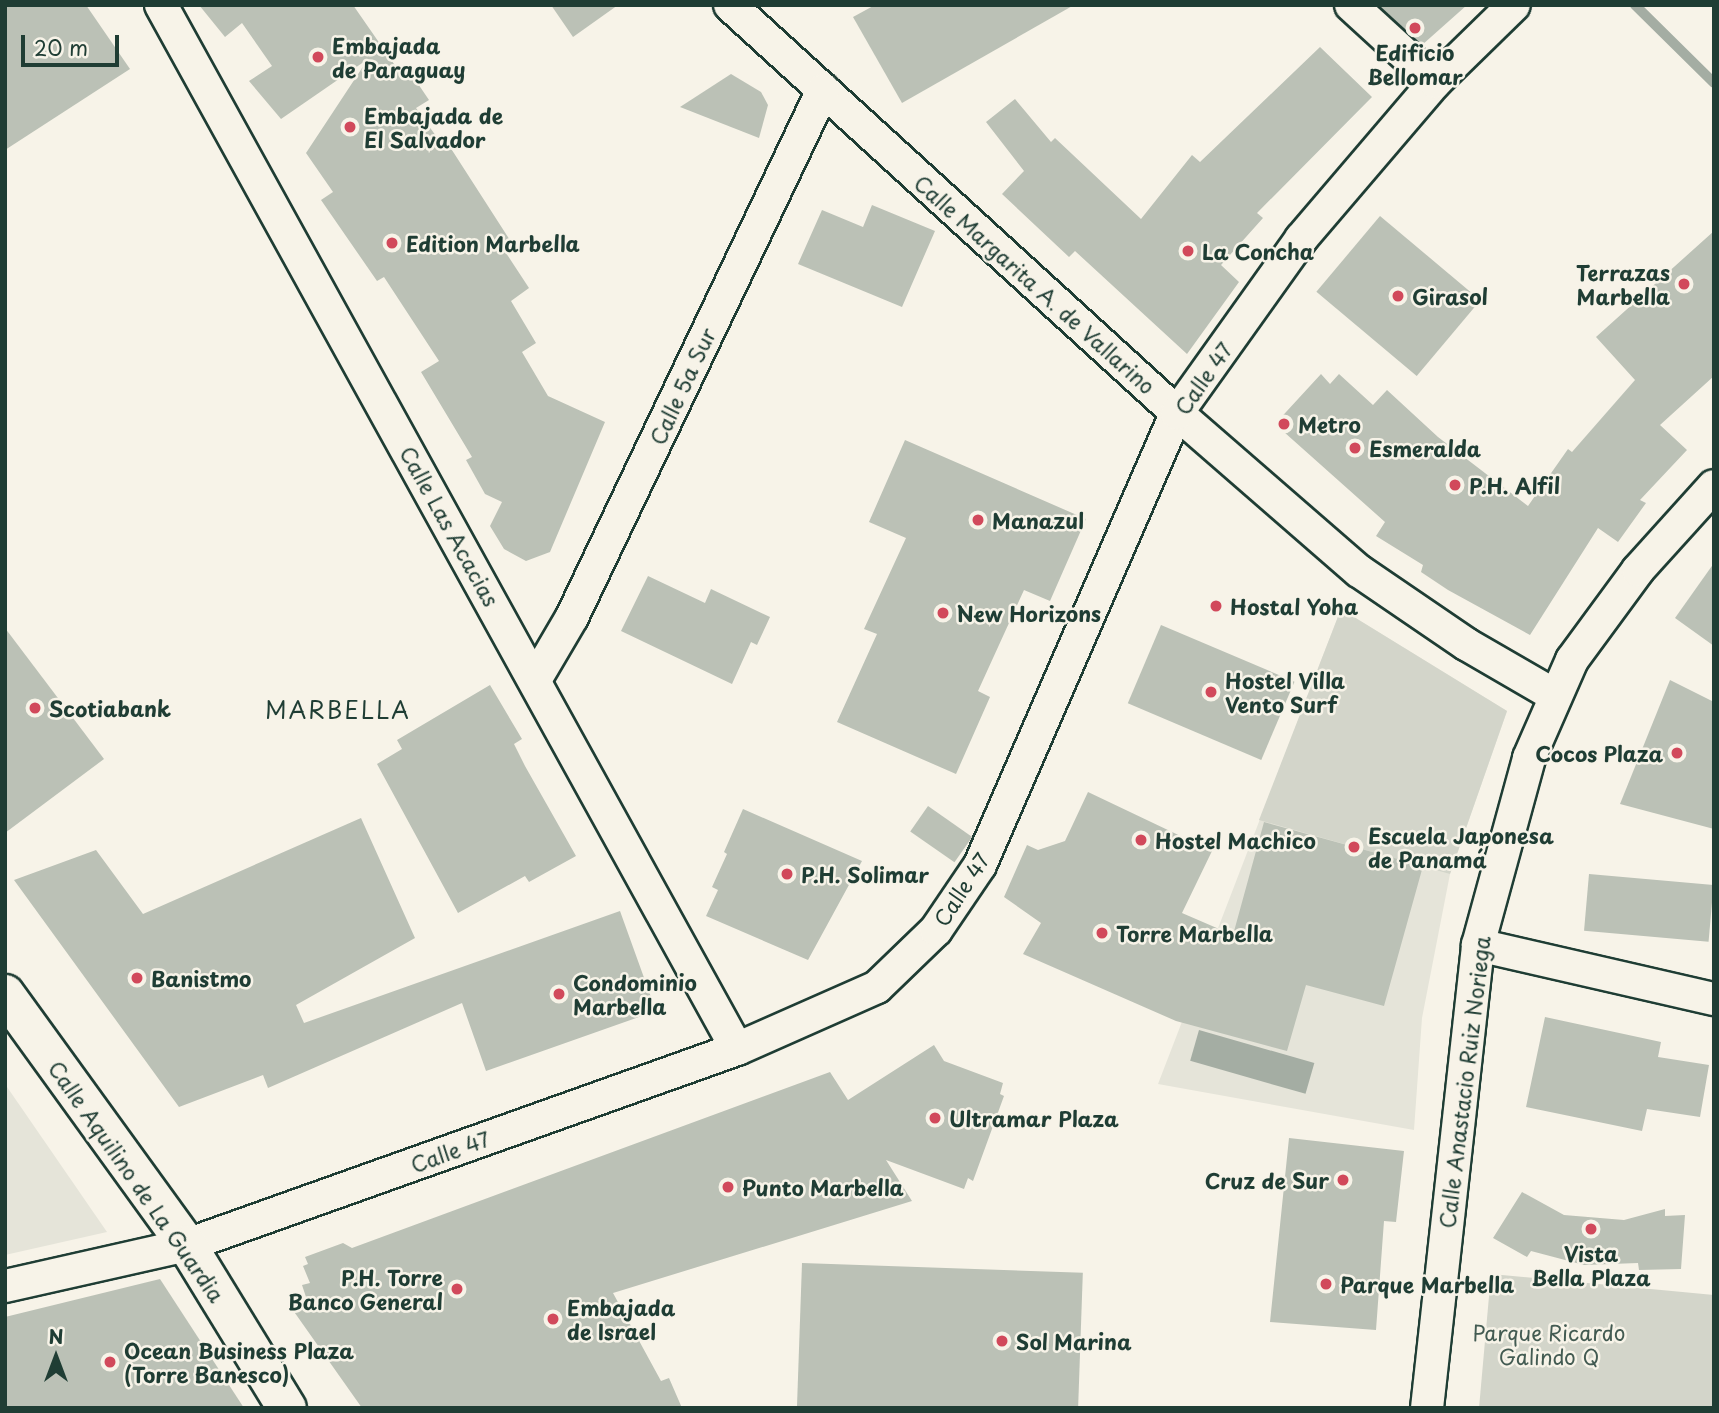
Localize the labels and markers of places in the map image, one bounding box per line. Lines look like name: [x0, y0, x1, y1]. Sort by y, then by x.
marker: Edificio Bellomar: [1407, 20, 1423, 36]
place label: Embajada de Paraguay: [332, 32, 466, 82]
place label: Edificio Bellomar: [1367, 39, 1463, 89]
marker: Embajada de Paraguay: [310, 49, 326, 65]
place label: Embajada de El Salvador: [364, 102, 503, 152]
marker: Embajada de El Salvador: [342, 119, 358, 135]
place label: Edition Marbella: [406, 230, 579, 256]
marker: Edition Marbella: [384, 235, 400, 251]
place label: La Concha: [1202, 238, 1314, 264]
marker: La Concha: [1180, 243, 1196, 259]
place label: Terrazas Marbella: [1576, 259, 1670, 309]
marker: Terrazas Marbella: [1676, 276, 1692, 292]
place label: Girasol: [1412, 283, 1488, 309]
marker: Girasol: [1390, 288, 1406, 304]
place label: Metro: [1298, 411, 1361, 437]
marker: Metro: [1276, 416, 1292, 432]
place label: Esmeralda: [1369, 435, 1481, 461]
marker: Esmeralda: [1347, 440, 1363, 456]
place label: P.H. Alfil: [1469, 472, 1561, 498]
marker: P.H. Alfil: [1447, 477, 1463, 493]
place label: Manazul: [992, 507, 1084, 533]
marker: Manazul: [970, 512, 986, 528]
place label: Hostal Yoha: [1230, 593, 1357, 619]
marker: Hostal Yoha: [1208, 598, 1224, 614]
place label: New Horizons: [957, 600, 1101, 626]
marker: New Horizons: [935, 605, 951, 621]
place label: Hostel Villa Vento Surf: [1225, 667, 1345, 717]
marker: Hostel Villa Vento Surf: [1203, 684, 1219, 700]
place label: Scotiabank: [49, 695, 171, 721]
marker: Scotiabank: [27, 700, 43, 716]
place label: Cocos Plaza: [1535, 740, 1663, 766]
marker: Cocos Plaza: [1669, 745, 1685, 761]
place label: Escuela Japonesa de Panamá: [1368, 822, 1554, 872]
place label: Hostel Machico: [1155, 827, 1317, 853]
marker: Hostel Machico: [1133, 832, 1149, 848]
marker: Escuela Japonesa de Panamá: [1346, 839, 1362, 855]
place label: P.H. Solimar: [801, 861, 930, 887]
marker: P.H. Solimar: [779, 866, 795, 882]
place label: Torre Marbella: [1116, 920, 1272, 946]
marker: Torre Marbella: [1094, 925, 1110, 941]
place label: Banistmo: [151, 965, 251, 991]
place label: Condominio Marbella: [573, 969, 697, 1019]
marker: Banistmo: [129, 970, 145, 986]
marker: Condominio Marbella: [551, 986, 567, 1002]
place label: Ultramar Plaza: [949, 1105, 1117, 1131]
marker: Ultramar Plaza: [927, 1110, 943, 1126]
place label: Cruz de Sur: [1204, 1167, 1329, 1193]
marker: Cruz de Sur: [1335, 1172, 1351, 1188]
place label: Punto Marbella: [742, 1174, 904, 1200]
marker: Punto Marbella: [720, 1179, 736, 1195]
marker: Vista Bella Plaza: [1583, 1221, 1599, 1237]
place label: Vista Bella Plaza: [1531, 1240, 1651, 1290]
place label: P.H. Torre Banco General: [287, 1264, 443, 1314]
place label: Parque Marbella: [1340, 1271, 1515, 1297]
marker: Parque Marbella: [1318, 1276, 1334, 1292]
marker: P.H. Torre Banco General: [449, 1281, 465, 1297]
place label: Embajada de Israel: [567, 1294, 675, 1344]
marker: Embajada de Israel: [545, 1311, 561, 1327]
place label: Sol Marina: [1016, 1328, 1132, 1354]
marker: Sol Marina: [994, 1333, 1010, 1349]
place label: Ocean Business Plaza (Torre Banesco): [124, 1337, 353, 1387]
marker: Ocean Business Plaza (Torre Banesco): [102, 1354, 118, 1370]

